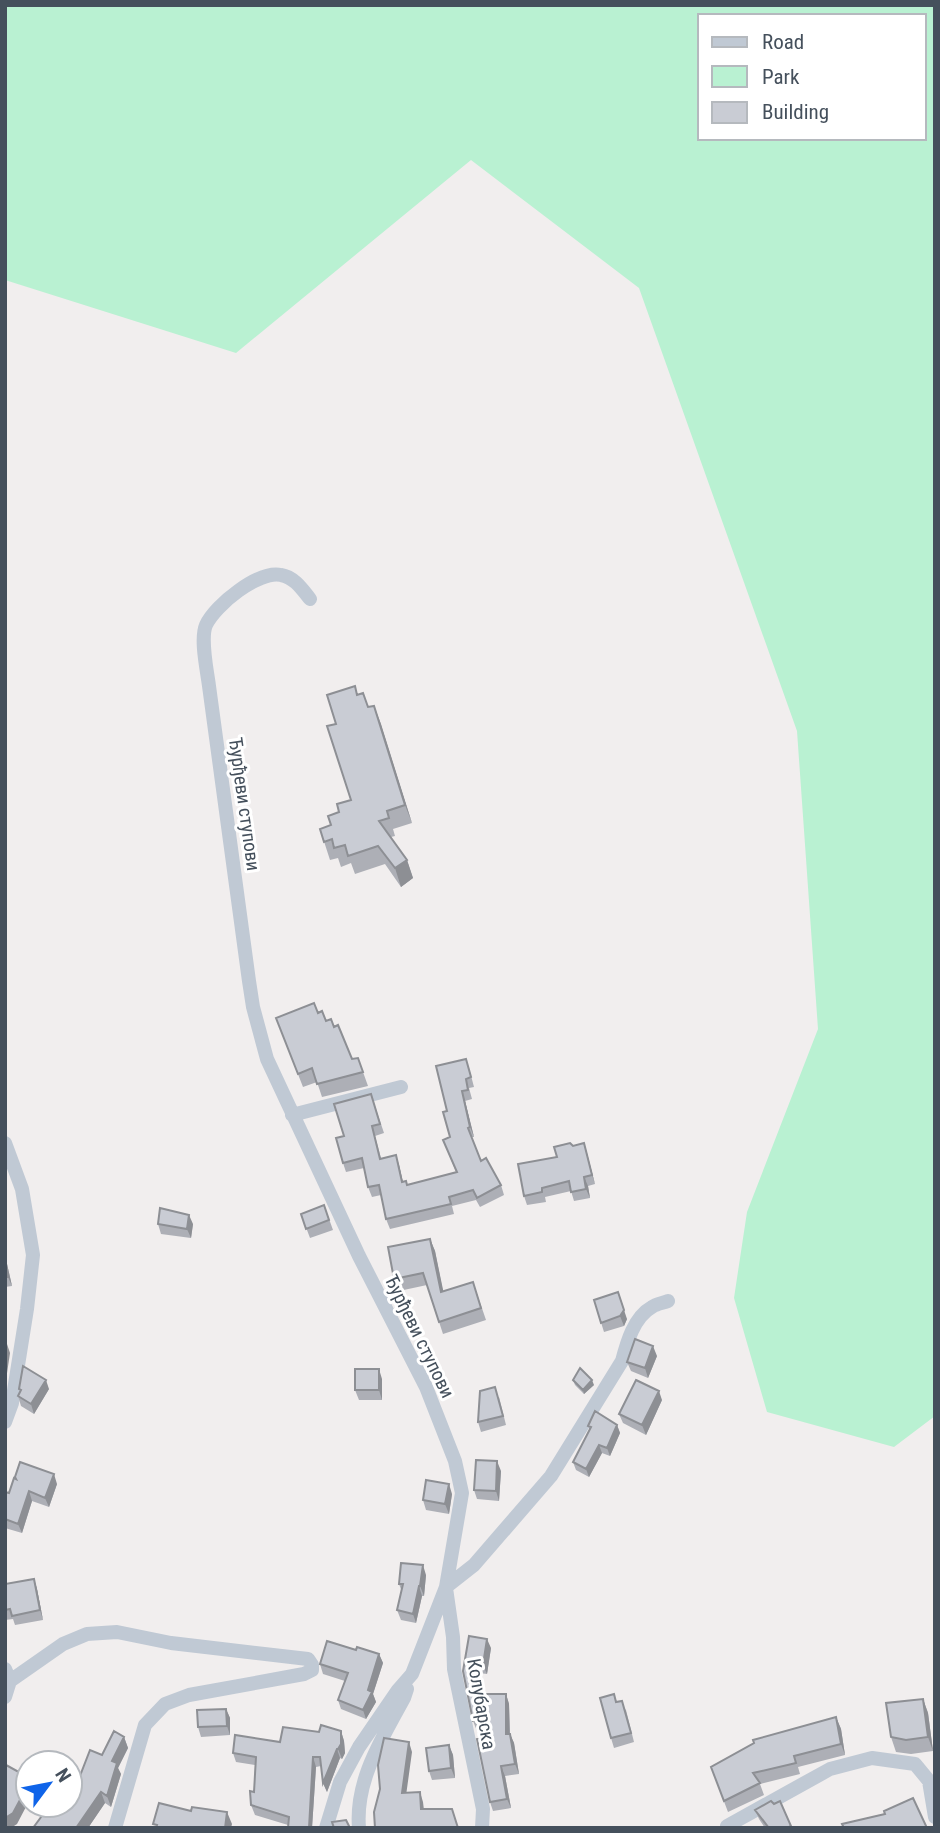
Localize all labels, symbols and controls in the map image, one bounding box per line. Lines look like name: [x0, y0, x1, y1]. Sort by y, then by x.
legend: [698, 14, 926, 140]
text: Road: [762, 30, 804, 54]
text: Park: [762, 65, 800, 89]
text: Building: [762, 100, 829, 124]
street label: Ђурђеви ступови: [224, 736, 265, 872]
street label: Ђурђеви ступови: [380, 1271, 459, 1402]
street label: Колубарска: [462, 1657, 501, 1751]
north arrow: [14, 1749, 84, 1819]
text: N: [50, 1764, 76, 1786]

